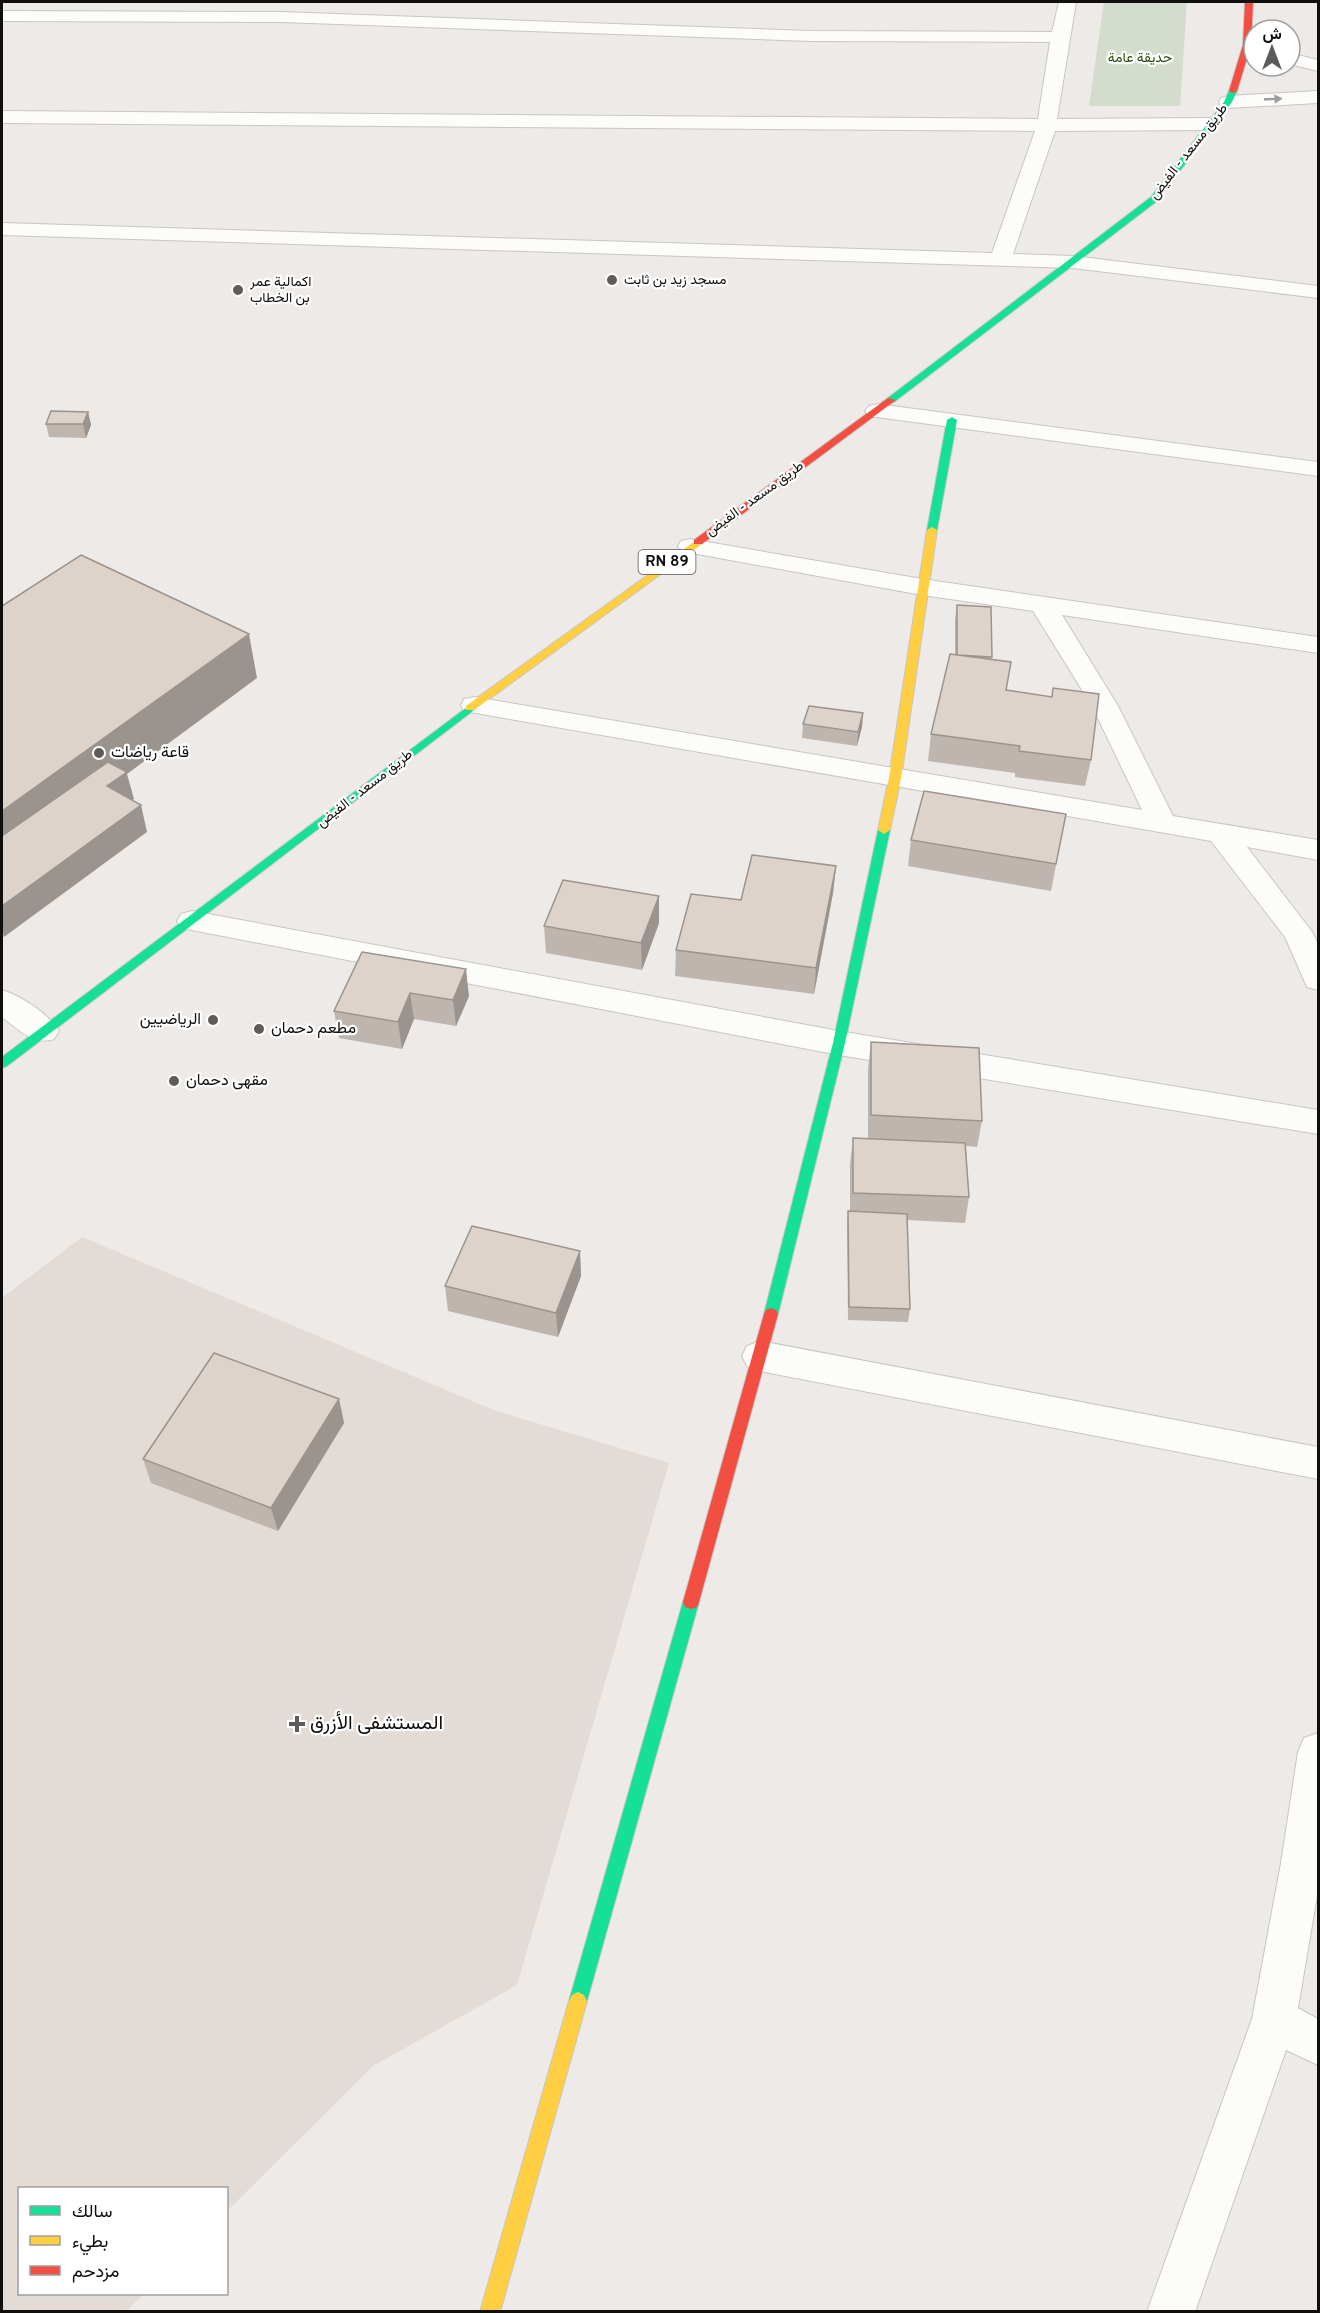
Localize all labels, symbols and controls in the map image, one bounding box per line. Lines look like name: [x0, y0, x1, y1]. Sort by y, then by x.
north arrow: [1242, 18, 1302, 78]
text: ش: [1262, 25, 1282, 45]
park label: حديقة عامة: [1108, 50, 1172, 67]
one-way arrow: [1264, 95, 1283, 104]
street label: طريق مسعد - الفيض: [1146, 101, 1232, 203]
place label: مسجد زيد بن ثابت: [624, 272, 726, 289]
marker: مسجد زيد بن ثابت: [605, 273, 619, 287]
place label: اكمالية عمر بن الخطاب: [249, 274, 312, 307]
marker: اكمالية عمر بن الخطاب: [231, 283, 245, 297]
street label: طريق مسعد - الفيض: [703, 458, 807, 540]
road number: RN 89: [638, 550, 696, 574]
place label: قاعة رياضات: [111, 743, 189, 763]
marker: قاعة رياضات: [92, 746, 106, 760]
street label: طريق مسعد - الفيض: [314, 746, 416, 832]
place label: الرياضيين: [140, 1010, 201, 1030]
marker: الرياضيين: [206, 1013, 220, 1027]
place label: مطعم دحمان: [271, 1019, 356, 1039]
marker: مطعم دحمان: [252, 1022, 266, 1036]
place label: مقهى دحمان: [186, 1071, 268, 1091]
marker: مقهى دحمان: [167, 1074, 181, 1088]
place label: المستشفى الأزرق: [310, 1711, 443, 1737]
marker: المستشفى الأزرق: [288, 1715, 306, 1733]
legend: [18, 2187, 228, 2295]
text: سالك: [72, 2201, 112, 2224]
text: بطيء: [72, 2231, 108, 2256]
text: مزدحم: [72, 2261, 119, 2284]

